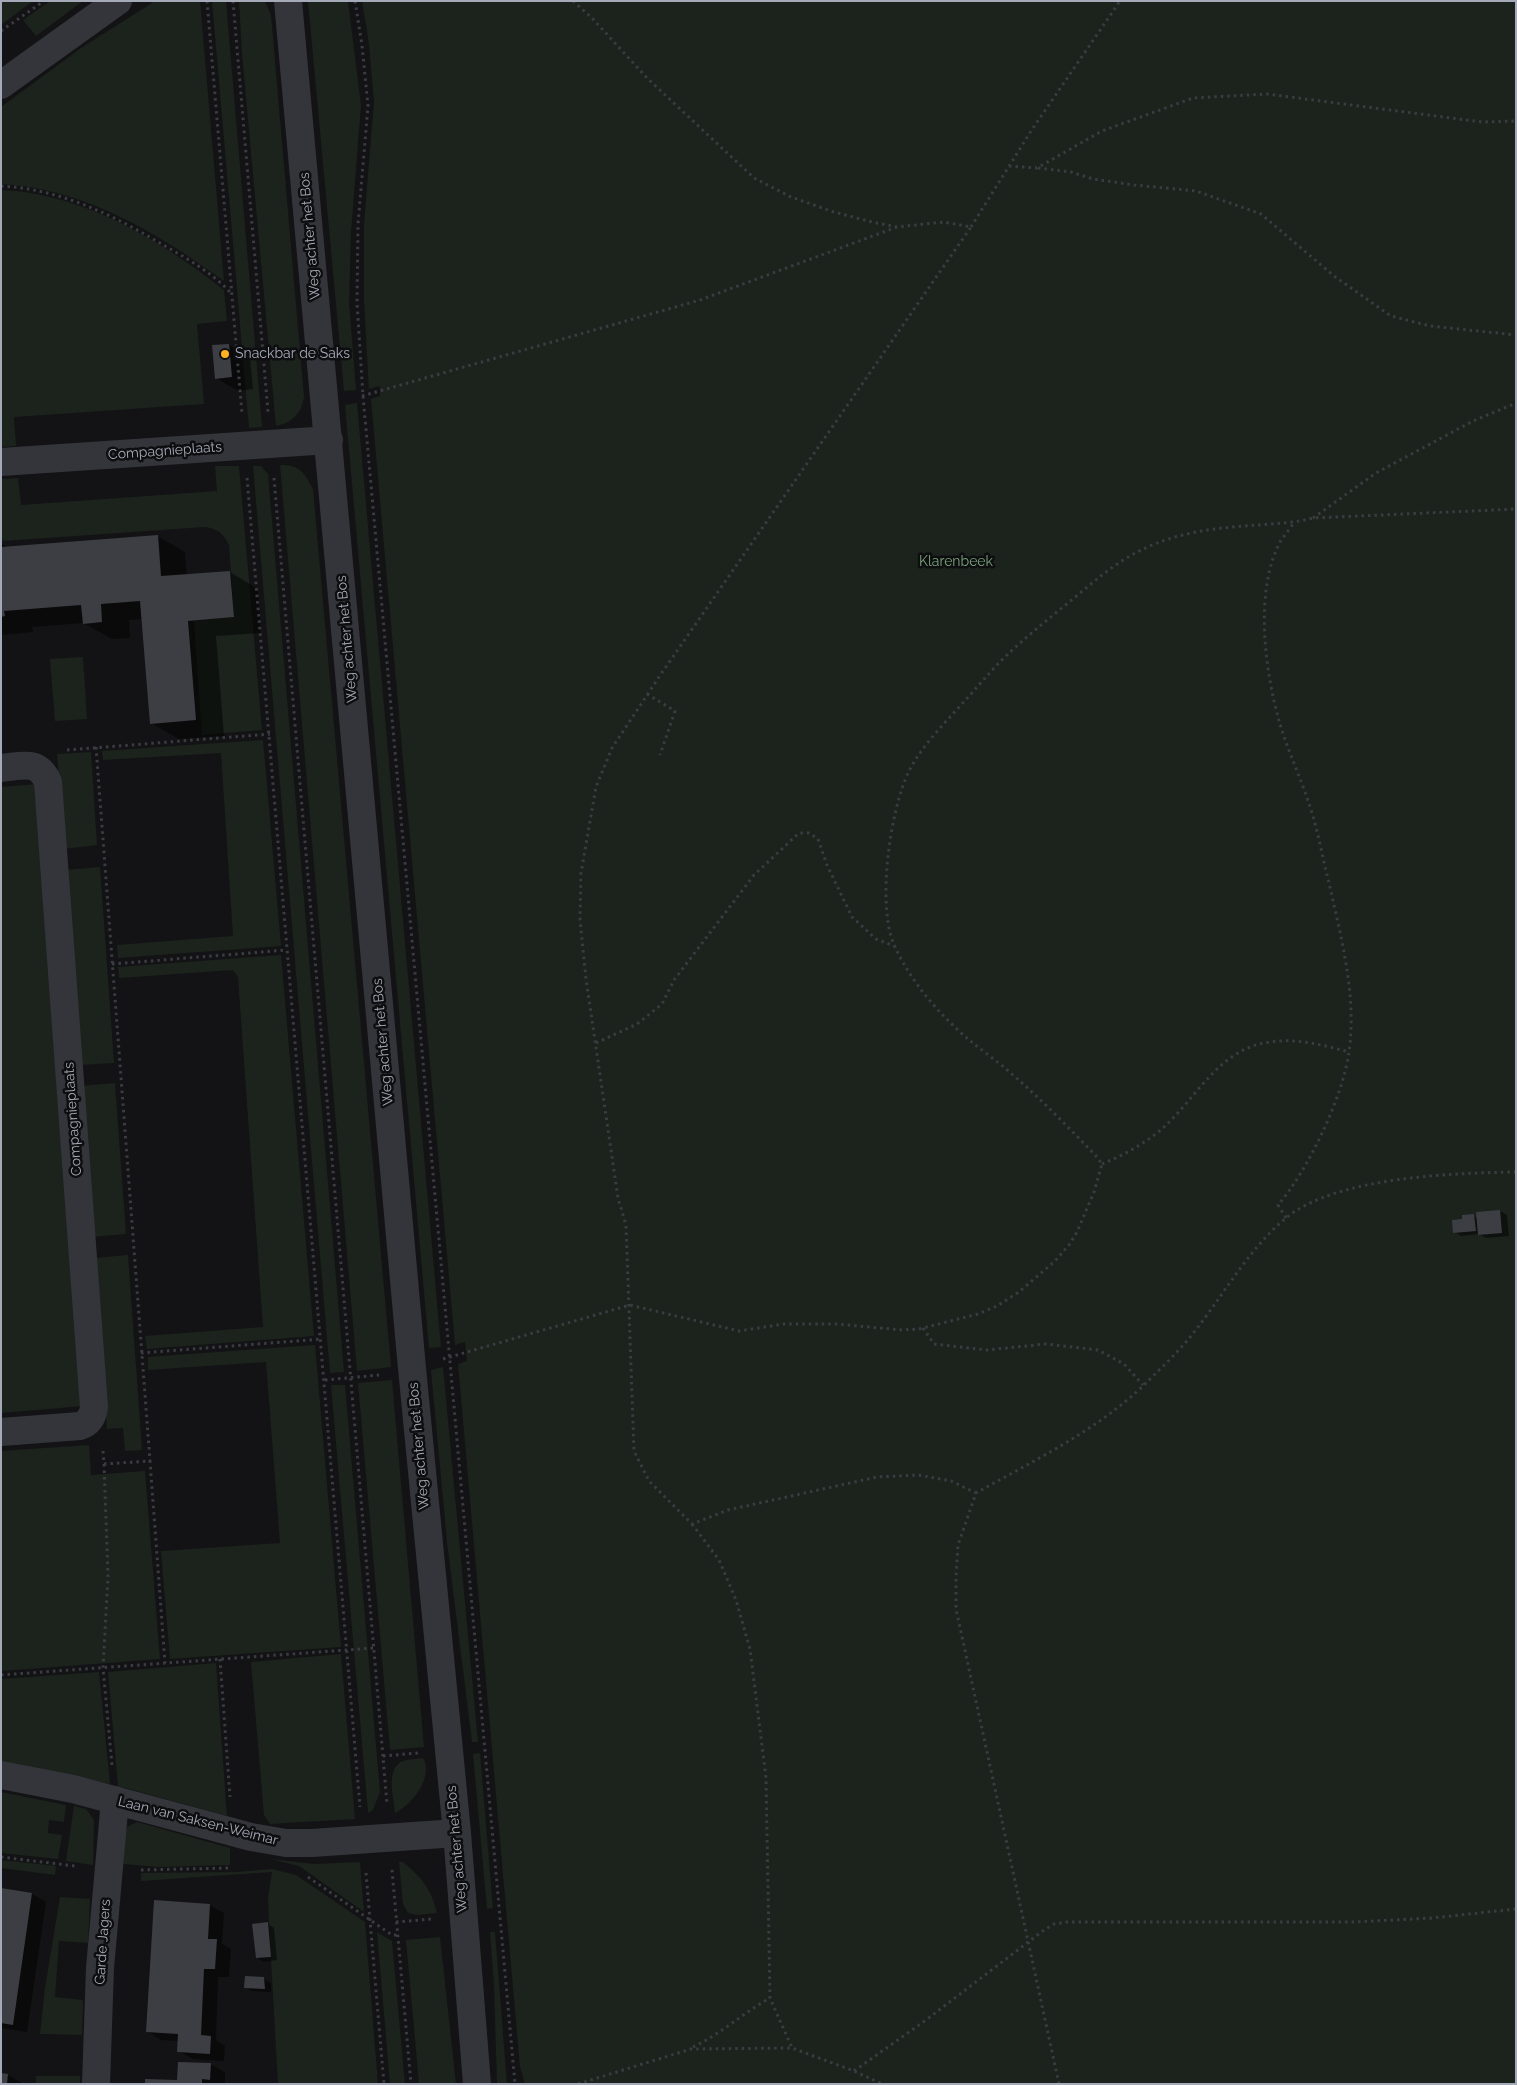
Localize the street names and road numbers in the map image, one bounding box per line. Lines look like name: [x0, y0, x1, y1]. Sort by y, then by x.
street label: Weg achter het Bos: [296, 172, 324, 300]
street label: Compagnieplaats: [107, 439, 223, 463]
street label: Weg achter het Bos: [333, 575, 361, 703]
street label: Weg achter het Bos: [369, 978, 397, 1106]
street label: Compagnieplaats: [61, 1061, 85, 1177]
street label: Weg achter het Bos: [405, 1382, 433, 1510]
street label: Weg achter het Bos: [443, 1785, 471, 1913]
street label: Laan van Saksen-Weimar: [116, 1793, 280, 1849]
street label: Garde Jagers: [92, 1899, 114, 1985]

